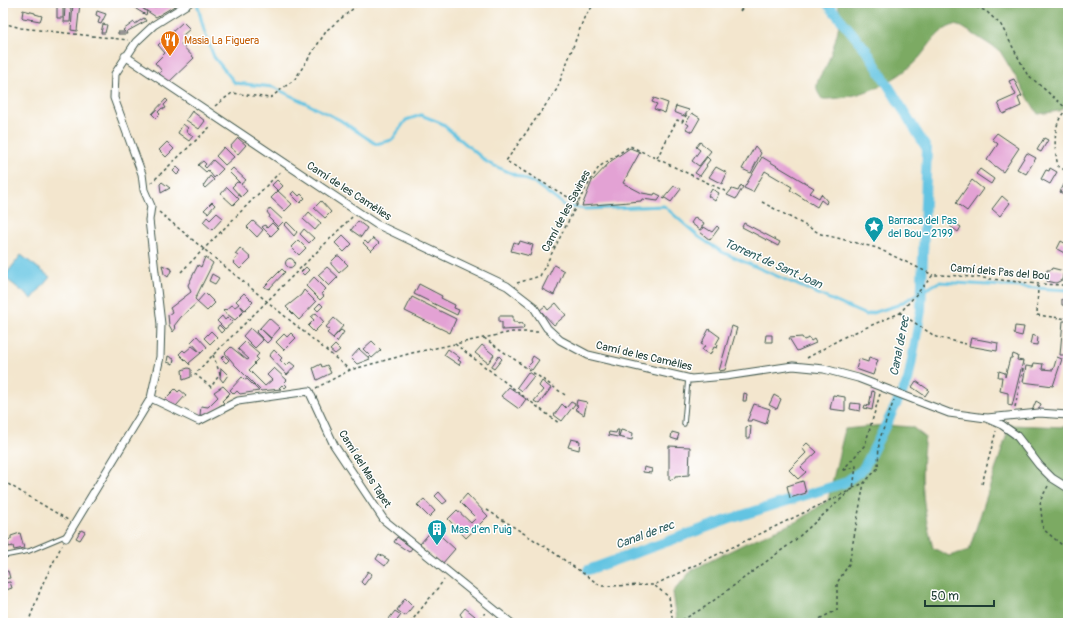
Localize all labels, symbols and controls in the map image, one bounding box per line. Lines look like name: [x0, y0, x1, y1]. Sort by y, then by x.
restaurant icon: Masia La Figuera: [159, 29, 181, 57]
place label: Masia La Figuera: [184, 34, 259, 47]
street label: Camí de les Camèlies: [304, 159, 394, 223]
street label: Camí de les Savines: [539, 168, 593, 254]
place label: Barraca del Pas del Bou - 2199: [888, 214, 957, 240]
place icon: Barraca del Pas del Bou - 2199: [863, 215, 885, 243]
water label: Torrent de Sant Joan: [722, 236, 825, 293]
street label: Camí dels Pas del Bou: [950, 261, 1050, 283]
water label: Canal de rec: [887, 314, 913, 377]
street label: Camí de les Camèlies: [595, 339, 693, 373]
street label: Camí del Mas Tapet: [336, 428, 394, 511]
water label: Canal de rec: [614, 517, 677, 552]
building icon: Mas d'en Puig: [426, 518, 448, 546]
place label: Mas d'en Puig: [451, 523, 512, 536]
scale bar: [925, 582, 994, 608]
text: 50 m: [931, 589, 959, 604]

